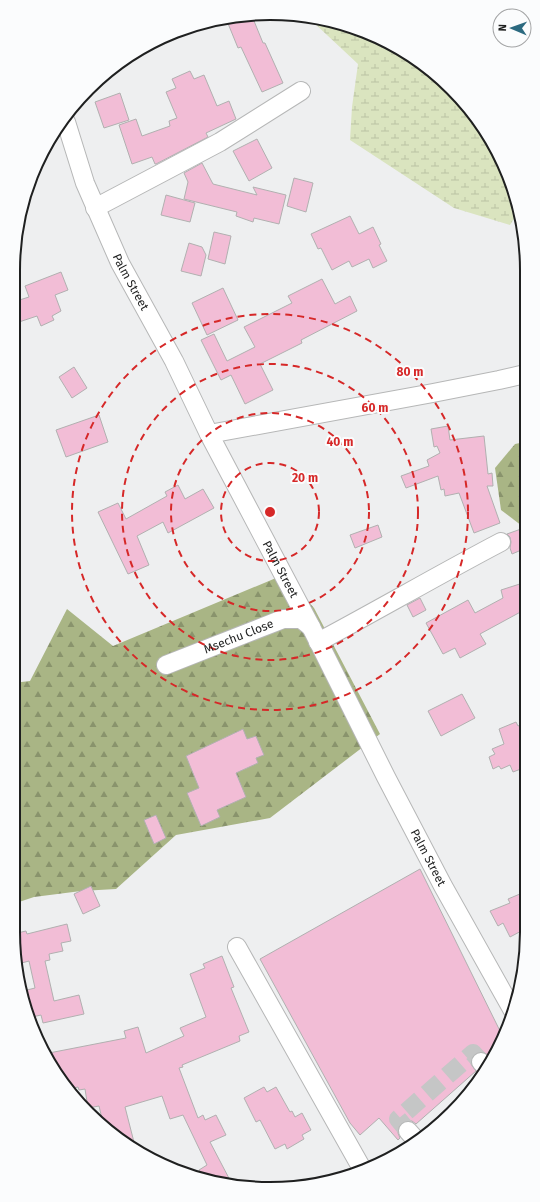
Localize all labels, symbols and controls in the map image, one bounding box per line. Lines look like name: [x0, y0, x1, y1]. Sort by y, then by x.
north arrow: [492, 8, 532, 48]
text: N: [496, 24, 509, 32]
street label: Palm Street: [110, 252, 152, 313]
text: 80 m: [397, 365, 423, 379]
text: 60 m: [362, 401, 388, 415]
text: 40 m: [327, 435, 353, 449]
text: 20 m: [292, 471, 318, 485]
centre of rings: [263, 505, 277, 519]
street label: Palm Street: [260, 538, 302, 601]
street label: Msechu Close: [202, 616, 275, 656]
street label: Palm Street: [407, 827, 449, 889]

